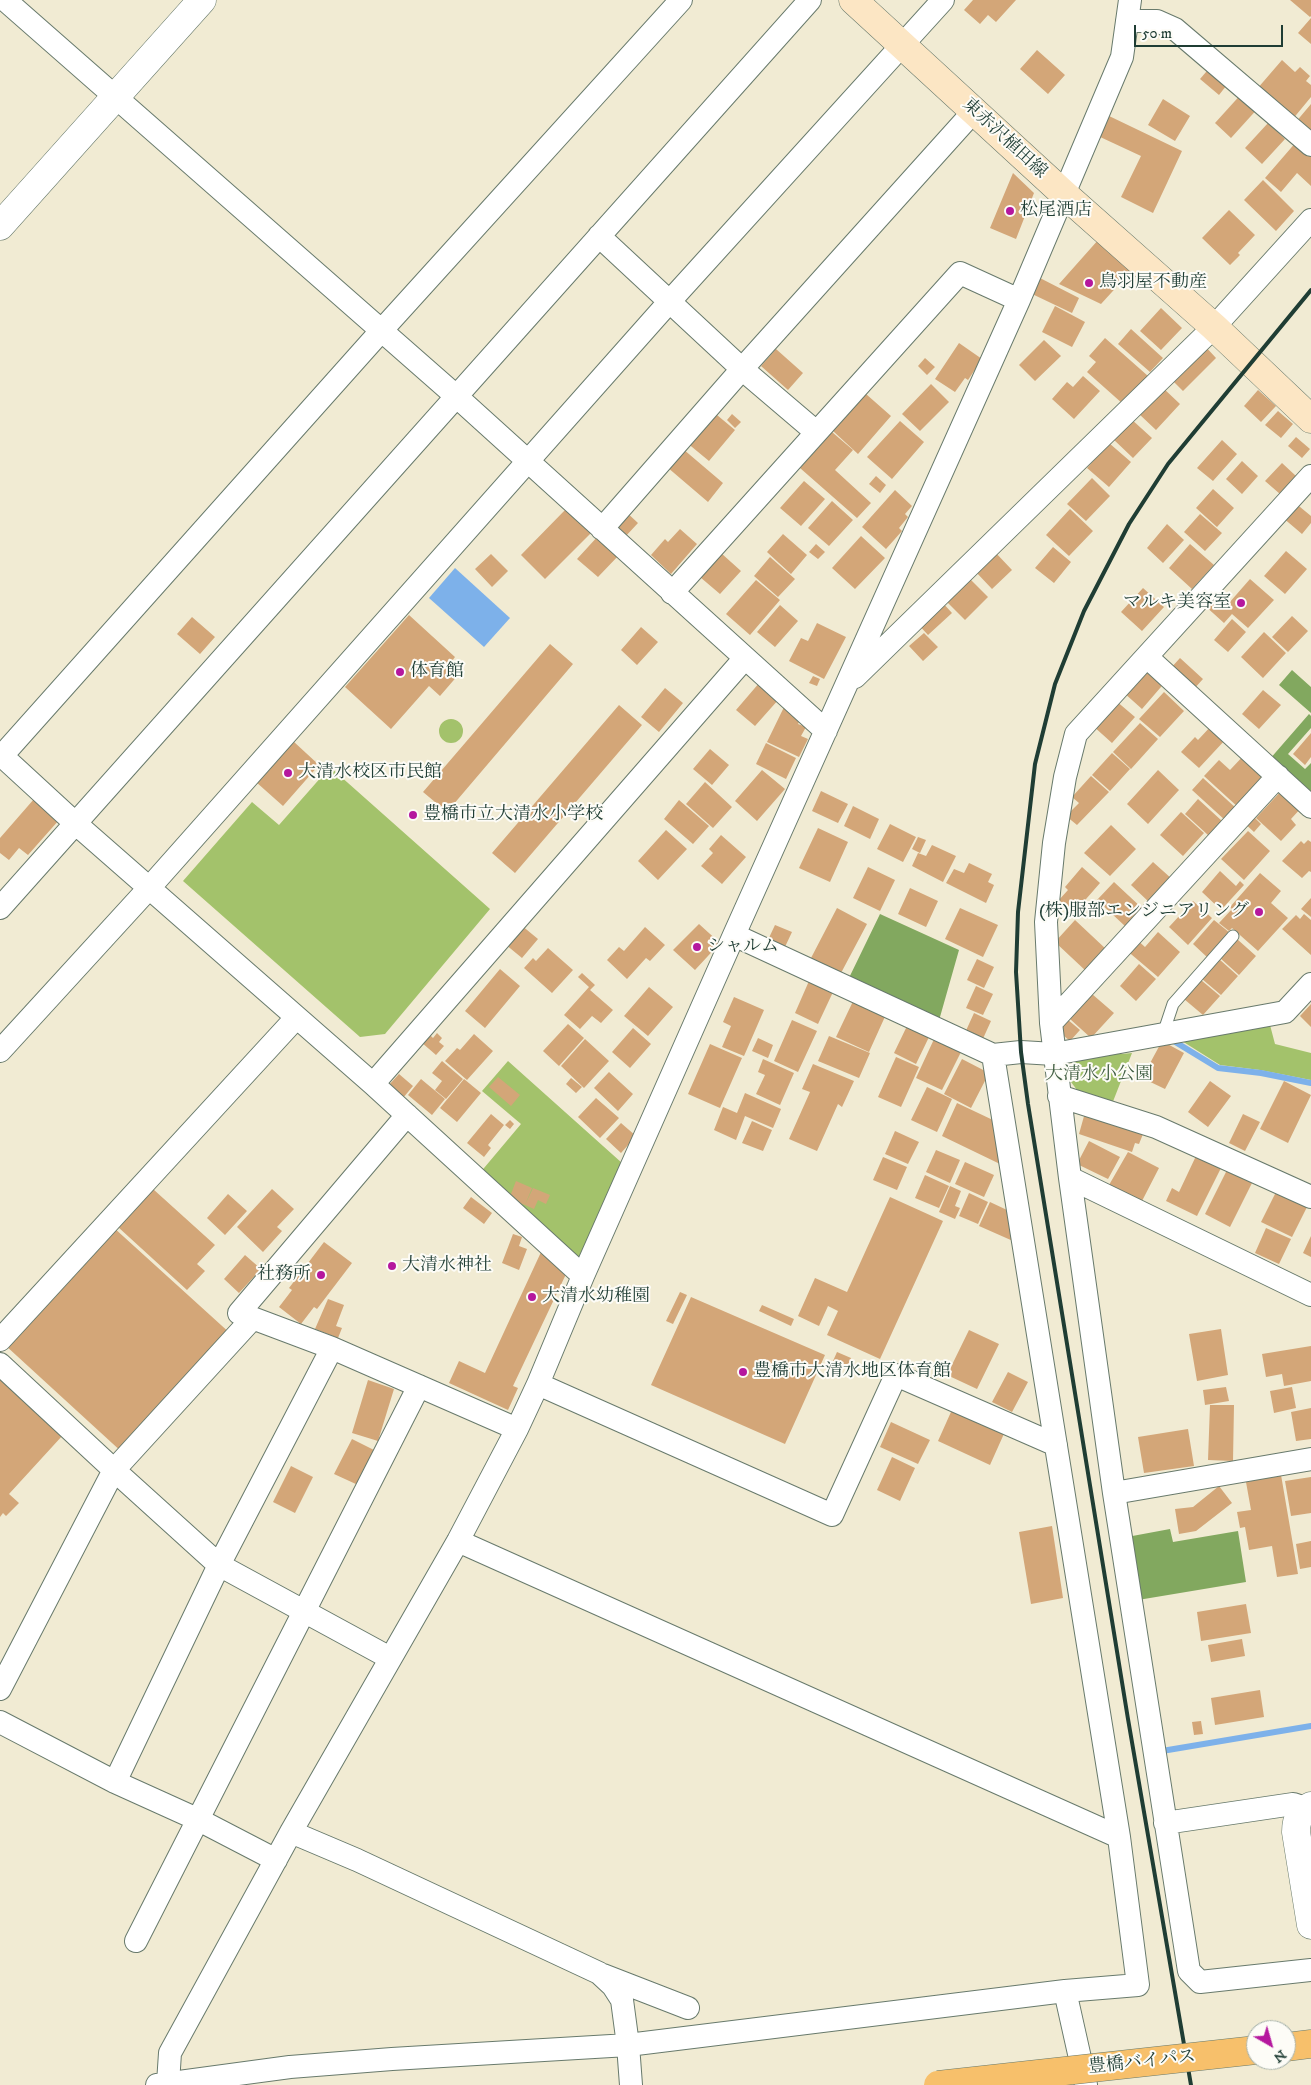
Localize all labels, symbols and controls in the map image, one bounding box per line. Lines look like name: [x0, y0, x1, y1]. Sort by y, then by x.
scale bar: [1136, 15, 1285, 47]
text: 50 m: [1142, 24, 1172, 43]
street label: 東赤沢植田線: [957, 94, 1051, 184]
place label: 松尾酒店: [1020, 200, 1092, 222]
marker: 松尾酒店: [1004, 205, 1016, 217]
place label: 鳥羽屋不動産: [1099, 272, 1207, 294]
marker: 鳥羽屋不動産: [1083, 277, 1095, 289]
place label: マルキ美容室: [1123, 592, 1231, 614]
marker: マルキ美容室: [1235, 597, 1247, 609]
place label: 体育館: [410, 661, 464, 683]
marker: 体育館: [394, 666, 406, 678]
place label: 大清水校区市民館: [298, 762, 442, 784]
marker: 大清水校区市民館: [282, 767, 294, 779]
place label: 豊橋市立大清水小学校: [423, 804, 603, 826]
marker: 豊橋市立大清水小学校: [407, 809, 419, 821]
place label: (株)服部エンジニアリング: [1039, 901, 1249, 923]
marker: (株)服部エンジニアリング: [1253, 906, 1265, 918]
place label: シャルム: [707, 936, 779, 958]
marker: シャルム: [691, 941, 703, 953]
park label: 大清水小公園: [1045, 1064, 1153, 1086]
place label: 大清水神社: [402, 1255, 492, 1277]
marker: 大清水神社: [386, 1260, 398, 1272]
place label: 社務所: [257, 1264, 311, 1286]
marker: 社務所: [315, 1269, 327, 1281]
place label: 大清水幼稚園: [542, 1286, 650, 1308]
marker: 大清水幼稚園: [526, 1291, 538, 1303]
place label: 豊橋市大清水地区体育館: [753, 1361, 951, 1383]
marker: 豊橋市大清水地区体育館: [737, 1366, 749, 1378]
north arrow: [1246, 2020, 1296, 2070]
text: N: [1270, 2045, 1290, 2067]
street label: 豊橋バイパス: [1087, 2047, 1197, 2079]

